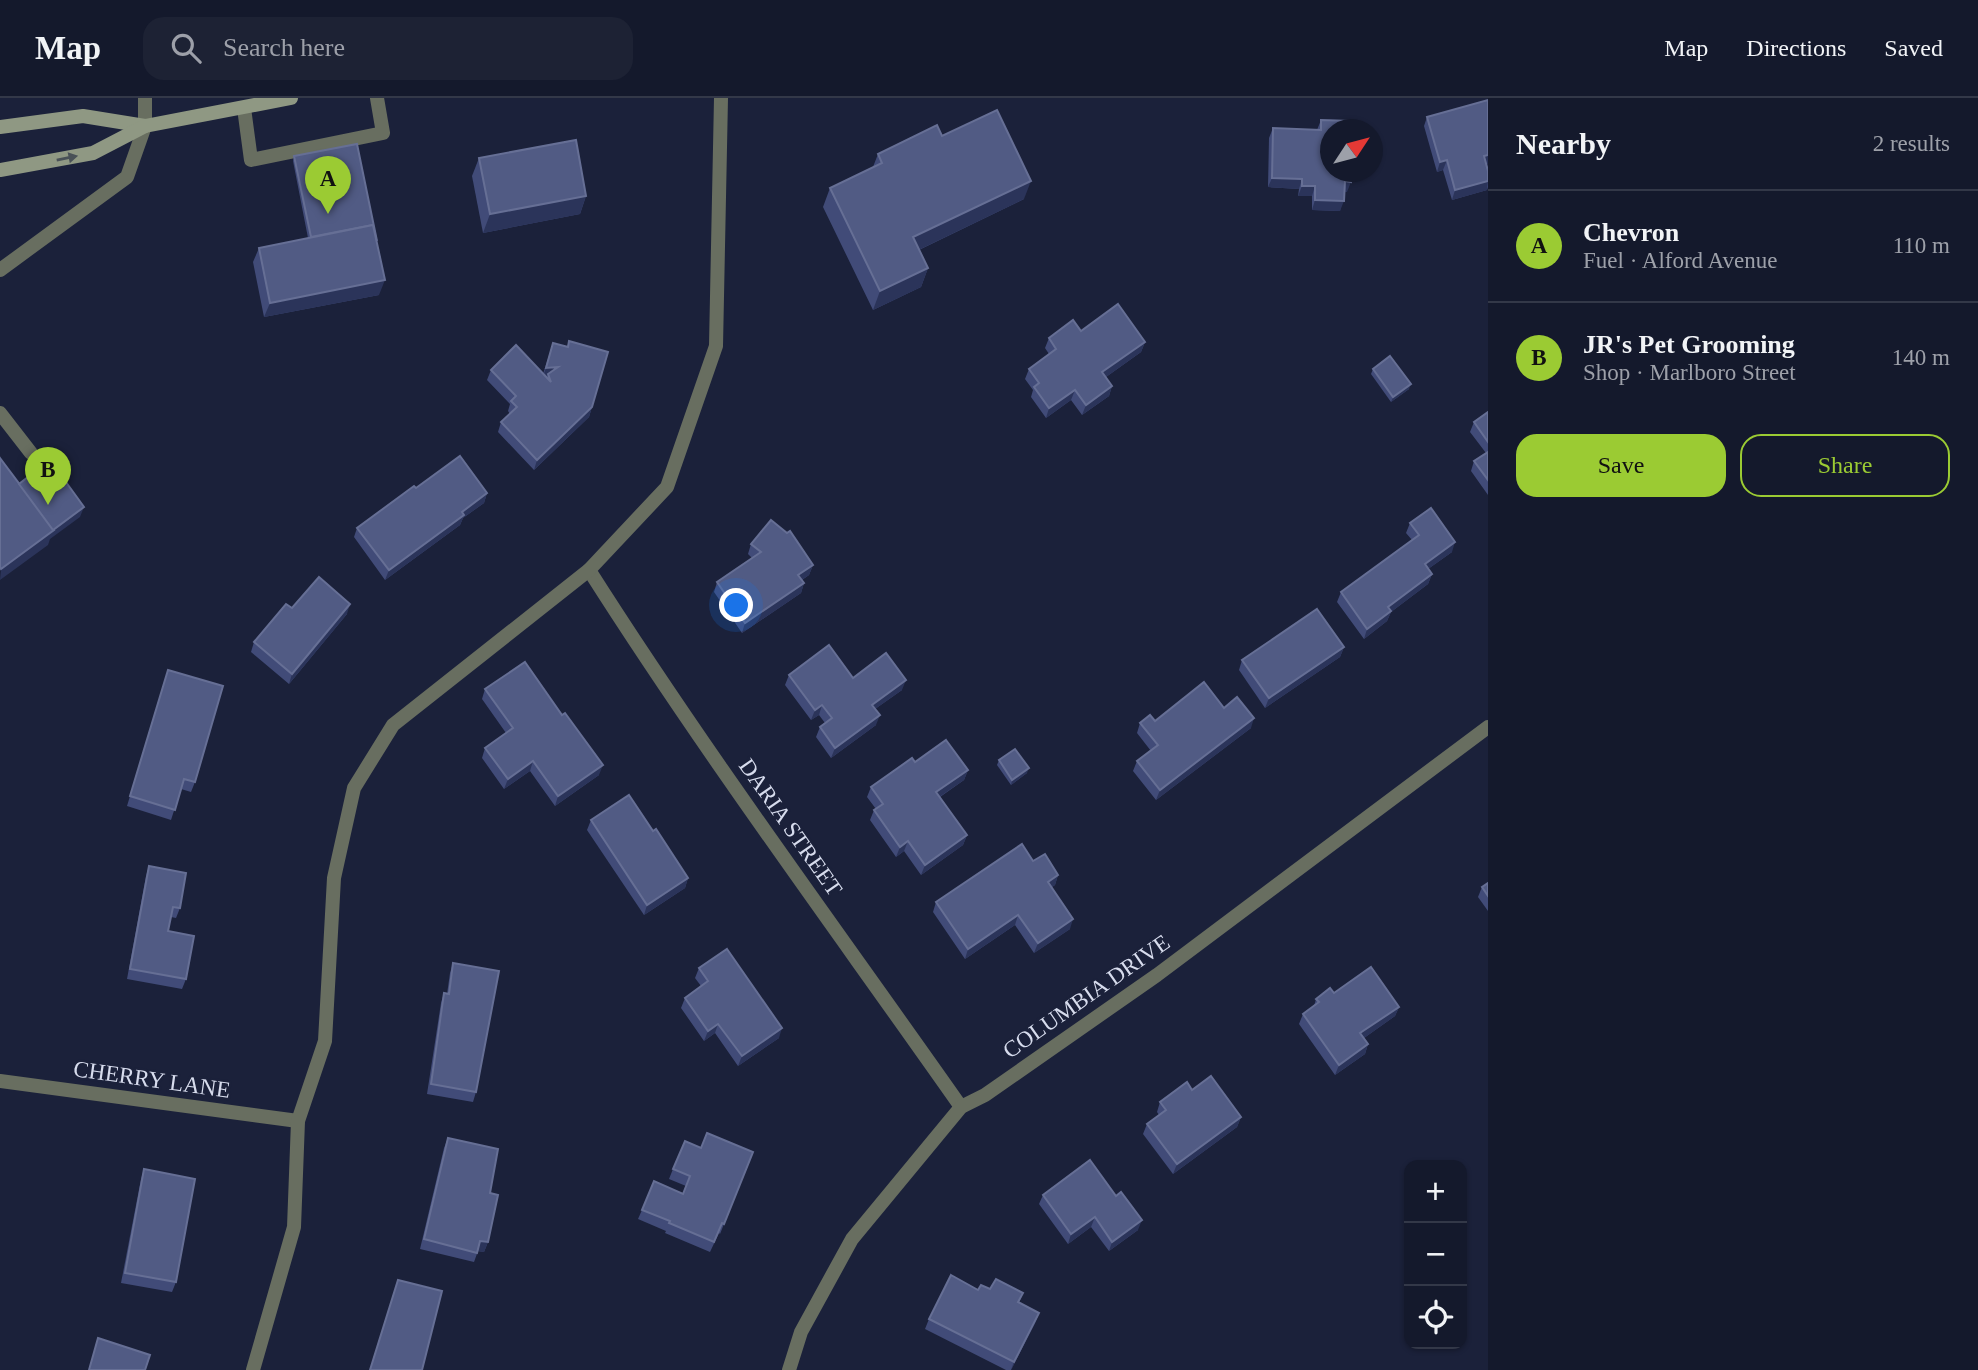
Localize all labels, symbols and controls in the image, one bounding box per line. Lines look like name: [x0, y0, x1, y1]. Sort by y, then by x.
search box: [143, 17, 633, 80]
icon: search: [167, 29, 205, 67]
text: Map: [35, 30, 101, 66]
text: Search here: [223, 33, 345, 62]
text: Map: [1664, 35, 1708, 61]
text: Directions: [1746, 35, 1846, 61]
text: Saved: [1884, 35, 1943, 61]
north arrow: [1320, 119, 1383, 182]
text: Nearby: [1516, 127, 1611, 160]
text: 2 results: [1873, 131, 1950, 156]
one-way arrow: [56, 152, 78, 163]
pin: A: [305, 156, 351, 214]
text: Chevron: [1583, 218, 1679, 247]
text: A: [1531, 233, 1547, 258]
text: 110 m: [1893, 233, 1950, 258]
text: Fuel · Alford Avenue: [1583, 248, 1777, 273]
text: JR's Pet Grooming: [1583, 330, 1795, 359]
text: B: [1531, 345, 1547, 370]
text: 140 m: [1892, 345, 1950, 370]
text: Shop · Marlboro Street: [1583, 360, 1796, 385]
button: Save: [1516, 434, 1726, 497]
button: Share: [1740, 434, 1950, 497]
pin: B: [25, 447, 71, 505]
your location: [719, 588, 753, 622]
street label: DARIA STREET: [734, 754, 847, 901]
street label: COLUMBIA DRIVE: [998, 930, 1174, 1063]
street label: CHERRY LANE: [72, 1056, 232, 1103]
map controls: [1404, 1160, 1467, 1349]
button: +: [1404, 1160, 1467, 1223]
button: −: [1404, 1223, 1467, 1286]
button: locate: [1404, 1286, 1467, 1349]

